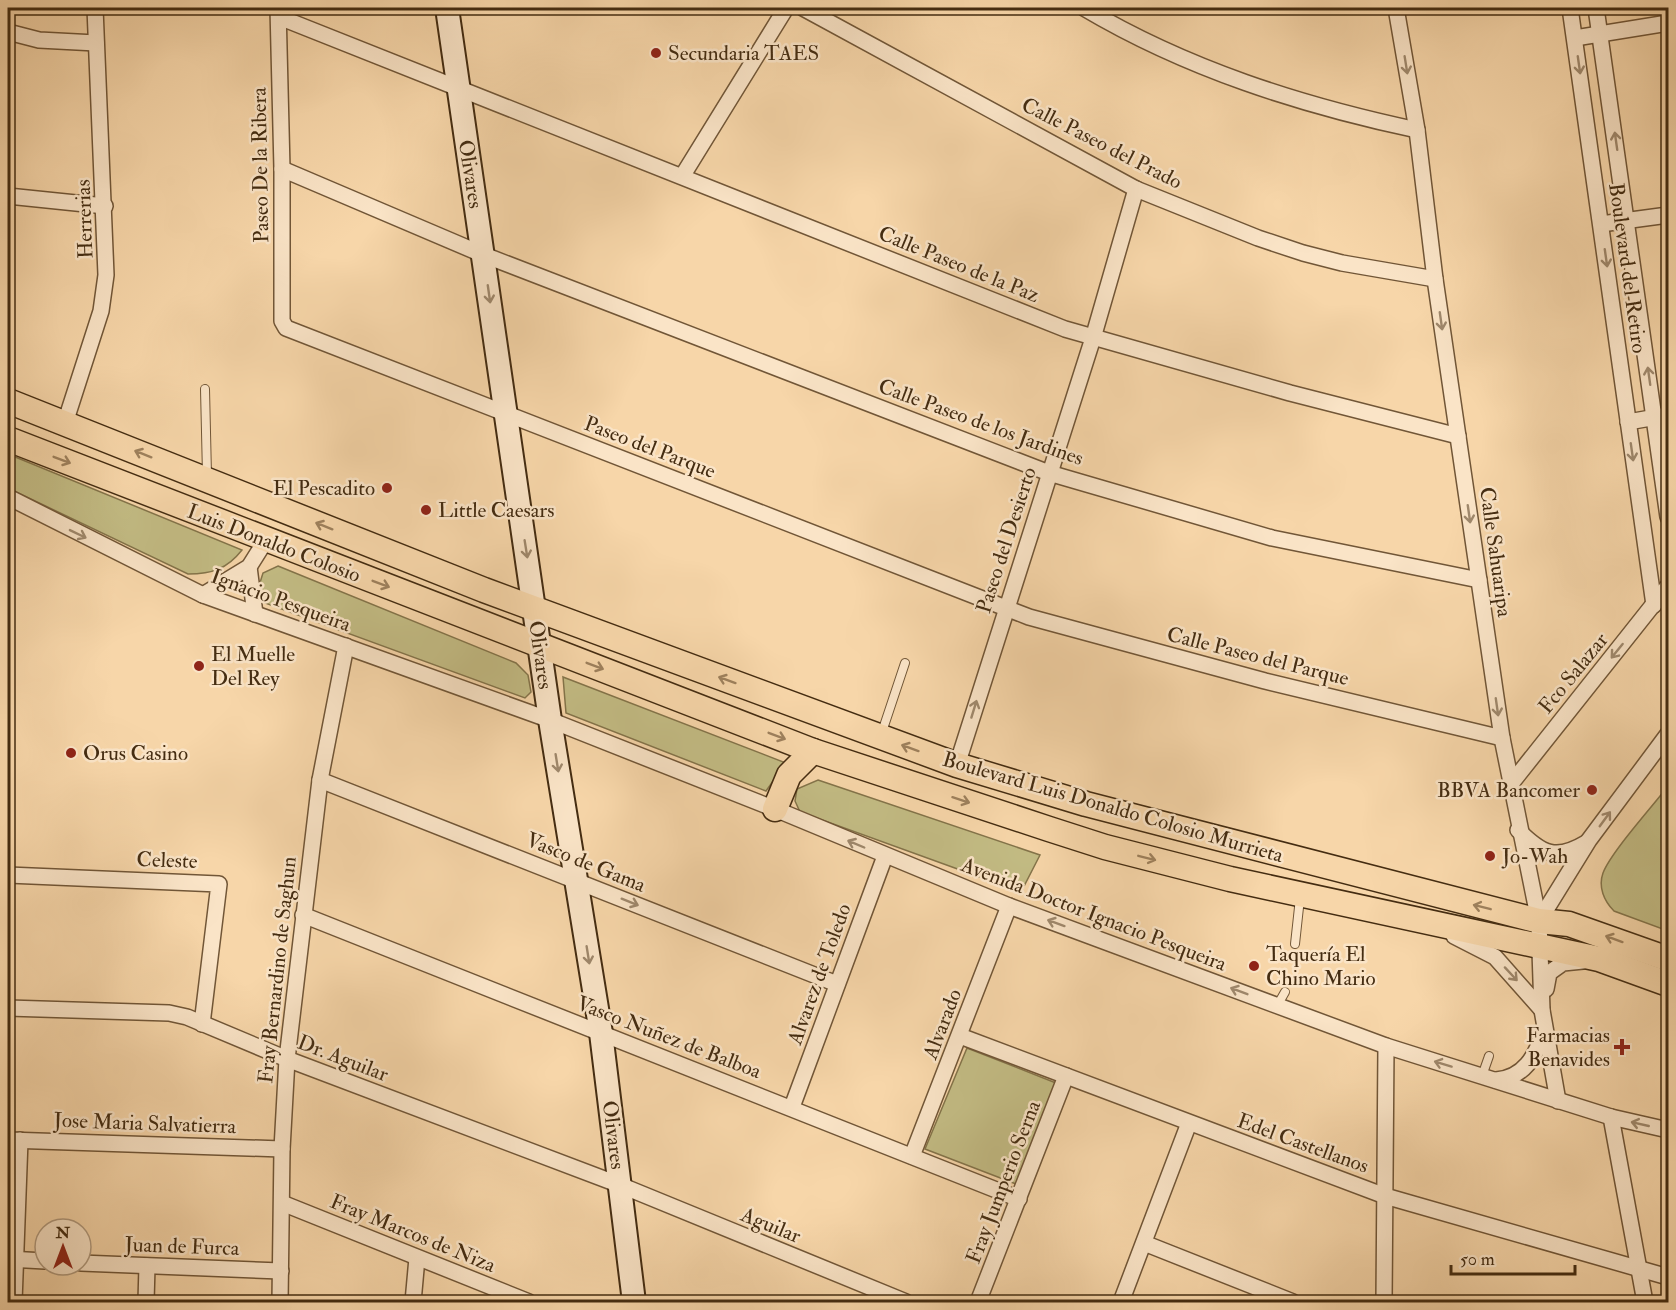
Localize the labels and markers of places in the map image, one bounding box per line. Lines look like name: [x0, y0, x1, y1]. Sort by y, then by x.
place label: Secundaria TAES: [668, 40, 819, 67]
marker: Secundaria TAES: [649, 46, 663, 60]
place label: El Pescadito: [273, 475, 375, 502]
marker: El Pescadito: [380, 481, 394, 495]
place label: Little Caesars: [438, 497, 554, 524]
marker: Little Caesars: [419, 503, 433, 517]
place label: El Muelle Del Rey: [211, 641, 295, 692]
marker: El Muelle Del Rey: [192, 659, 206, 673]
place label: Orus Casino: [83, 740, 188, 767]
marker: Orus Casino: [64, 746, 78, 760]
place label: BBVA Bancomer: [1437, 777, 1580, 804]
marker: BBVA Bancomer: [1585, 783, 1599, 797]
place label: Jo-Wah: [1501, 843, 1568, 870]
marker: Jo-Wah: [1483, 849, 1497, 863]
place label: Taquería El Chino Mario: [1266, 941, 1376, 992]
marker: Taquería El Chino Mario: [1247, 959, 1261, 973]
place label: Farmacias Benavides: [1526, 1022, 1610, 1073]
marker: Farmacias Benavides: [1615, 1040, 1629, 1054]

